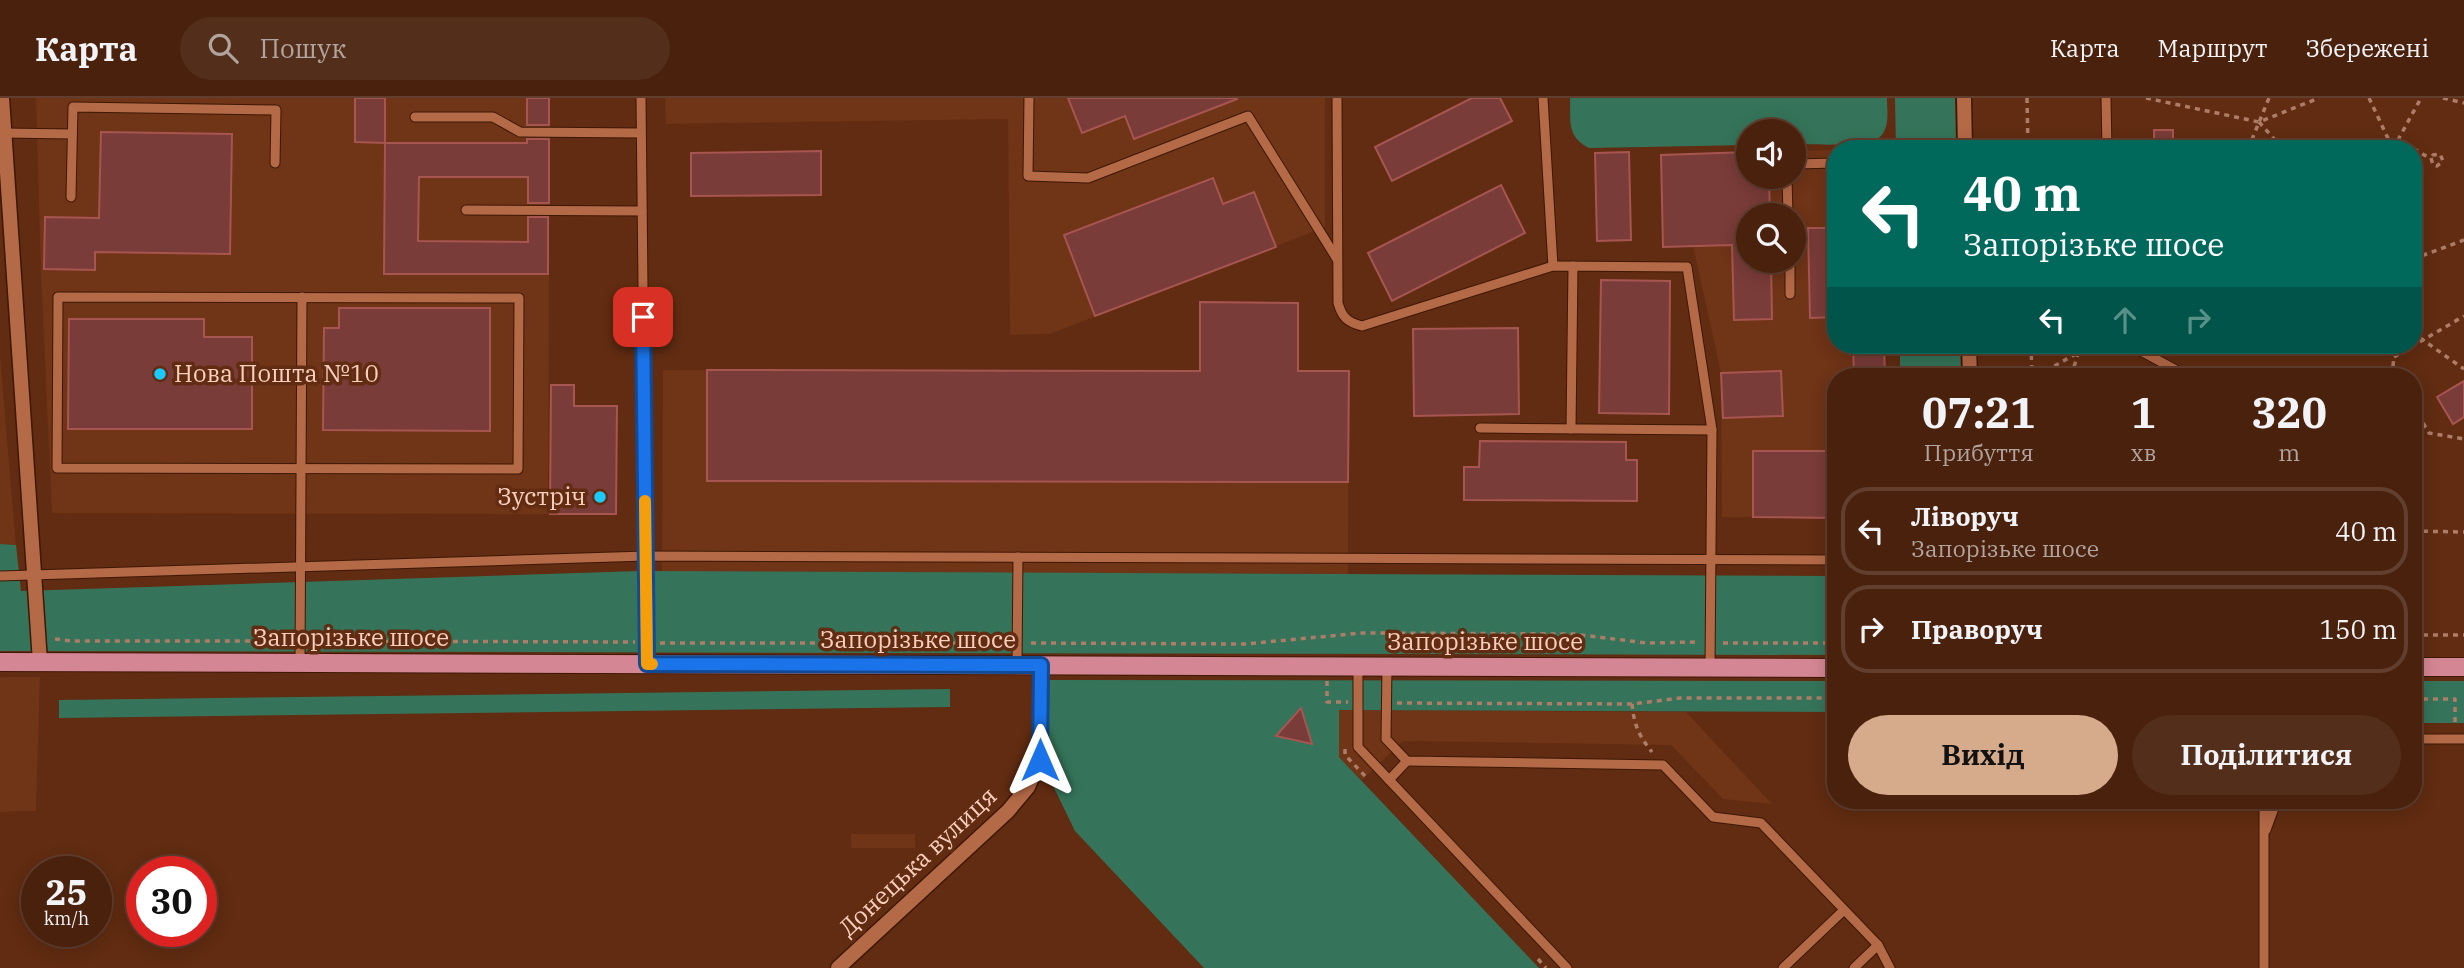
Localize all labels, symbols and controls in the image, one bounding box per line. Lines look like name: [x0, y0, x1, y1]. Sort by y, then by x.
search box: [180, 17, 670, 80]
text: Карта: [35, 27, 138, 70]
icon: search: [204, 29, 242, 67]
text: Пошук: [260, 31, 346, 65]
text: Карта: [2050, 32, 2120, 64]
text: Маршрут: [2158, 32, 2267, 64]
text: Збережені: [2305, 32, 2429, 64]
map controls: [1736, 119, 1806, 273]
button: sound: [1736, 119, 1806, 189]
text: 40 m: [1963, 161, 2081, 224]
icon: left: [1848, 168, 1939, 259]
button: search: [1736, 203, 1806, 273]
text: Запорізьке шосе: [1963, 223, 2225, 265]
pin: [613, 287, 673, 347]
icon: arrive: [624, 298, 662, 336]
icon: left: [2033, 301, 2071, 339]
icon: ahead: [2106, 301, 2144, 339]
icon: right: [2179, 301, 2217, 339]
place label: Нова Пошта №10: [174, 357, 379, 389]
marker: Нова Пошта №10: [152, 366, 168, 382]
text: 07:21: [1922, 385, 2036, 440]
text: 1: [2131, 385, 2156, 440]
text: 320: [2251, 385, 2327, 440]
text: Прибуття: [1924, 437, 2034, 467]
text: хв: [2131, 437, 2156, 467]
text: m: [2278, 437, 2300, 467]
place label: Зустріч: [497, 480, 586, 512]
marker: Зустріч: [592, 489, 608, 505]
text: Ліворуч: [1911, 499, 2019, 533]
icon: left: [1852, 512, 1890, 550]
text: 40 m: [2335, 514, 2397, 548]
text: Запорізьке шосе: [1911, 533, 2099, 563]
icon: right: [1852, 610, 1890, 648]
text: Праворуч: [1911, 612, 2043, 646]
text: 150 m: [2319, 612, 2397, 646]
street label: Запорізьке шосе: [253, 621, 449, 653]
street label: Запорізьке шосе: [820, 623, 1016, 655]
street label: Запорізьке шосе: [1387, 625, 1583, 657]
button: Вихід: [1848, 715, 2118, 795]
button: Поділитися: [2132, 715, 2401, 795]
position arrow: [1003, 723, 1077, 797]
street label: Донецька вулиця: [831, 780, 1003, 943]
speed limit sign: 30: [126, 856, 217, 947]
text: 25: [45, 869, 88, 915]
text: km/h: [44, 907, 89, 930]

